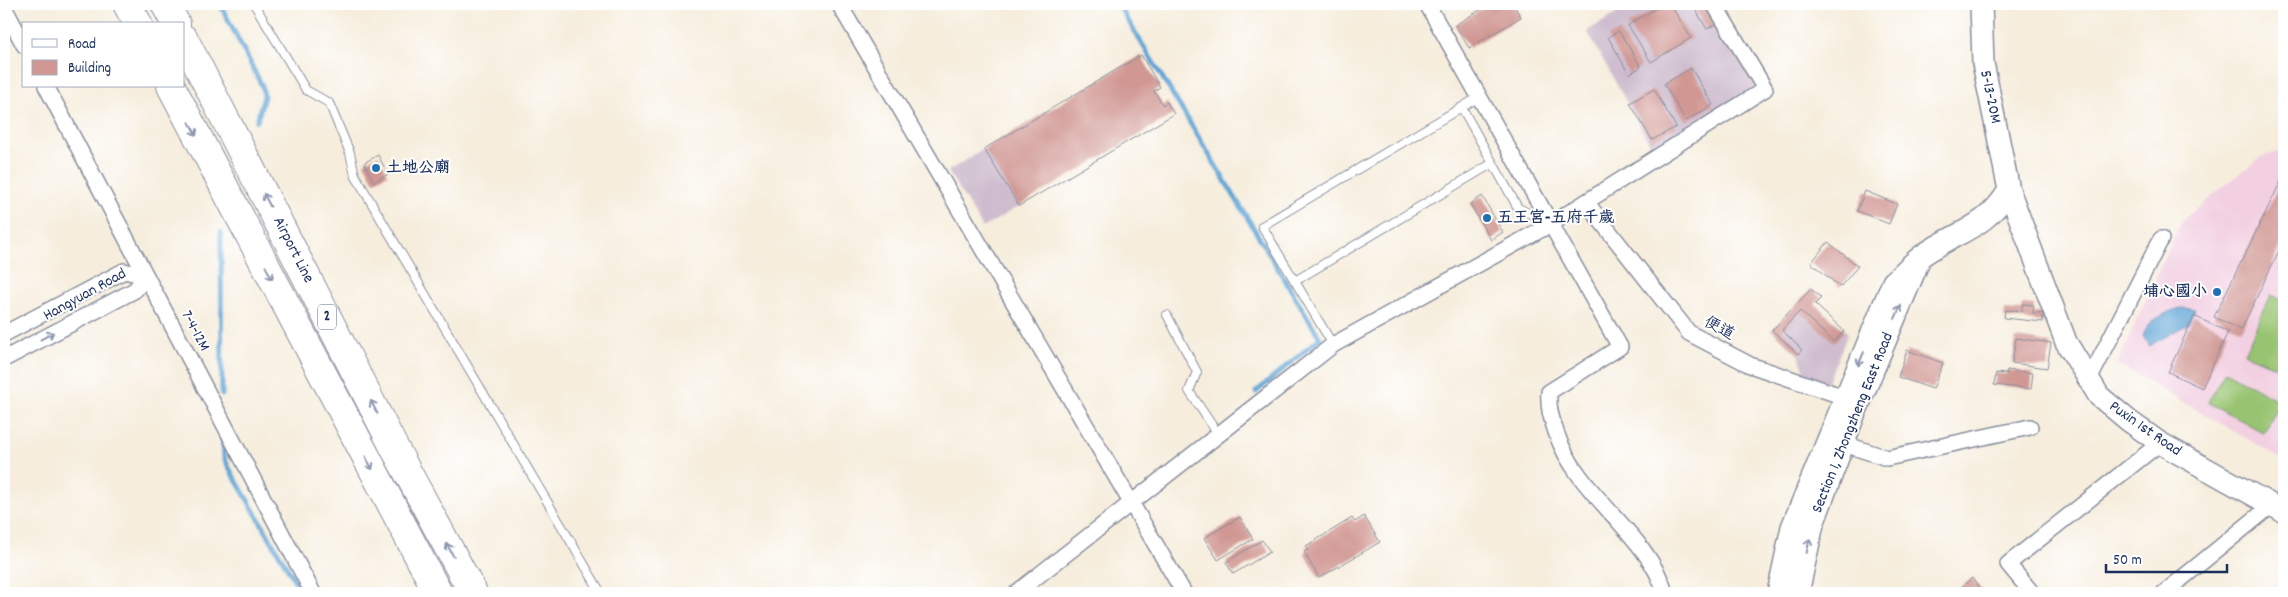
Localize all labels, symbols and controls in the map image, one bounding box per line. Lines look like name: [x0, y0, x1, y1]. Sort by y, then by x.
legend: [22, 22, 185, 88]
text: Road: [68, 34, 96, 56]
text: Building: [68, 58, 111, 80]
street label: 5-13-20M: [1973, 68, 2007, 126]
one-way arrow: [188, 122, 198, 137]
place label: 土地公廟: [386, 157, 450, 180]
marker: 土地公廟: [370, 162, 382, 174]
one-way arrow: [262, 193, 271, 208]
place label: 五王宮-五府千歲: [1497, 207, 1614, 230]
marker: 五王宮-五府千歲: [1481, 212, 1493, 224]
street label: Airport Line: [267, 213, 319, 287]
street label: Hangyuan Road: [39, 263, 131, 327]
one-way arrow: [265, 265, 274, 280]
place label: 埔心國小: [2143, 281, 2207, 304]
marker: 埔心國小: [2211, 286, 2223, 298]
road number: 2: [318, 304, 336, 330]
one-way arrow: [1893, 305, 1903, 320]
street label: 7-4-12M: [175, 306, 215, 356]
street label: 便道: [1699, 311, 1739, 347]
street label: Section 1, Zhongzheng East Road: [1806, 329, 1900, 517]
one-way arrow: [39, 331, 54, 340]
one-way arrow: [1855, 351, 1865, 366]
street label: Puxin 1st Road: [2104, 396, 2186, 462]
one-way arrow: [369, 400, 378, 415]
one-way arrow: [365, 456, 375, 470]
one-way arrow: [1804, 538, 1814, 554]
scale bar: [2106, 542, 2227, 574]
one-way arrow: [445, 543, 455, 558]
text: 50 m: [2113, 550, 2142, 572]

